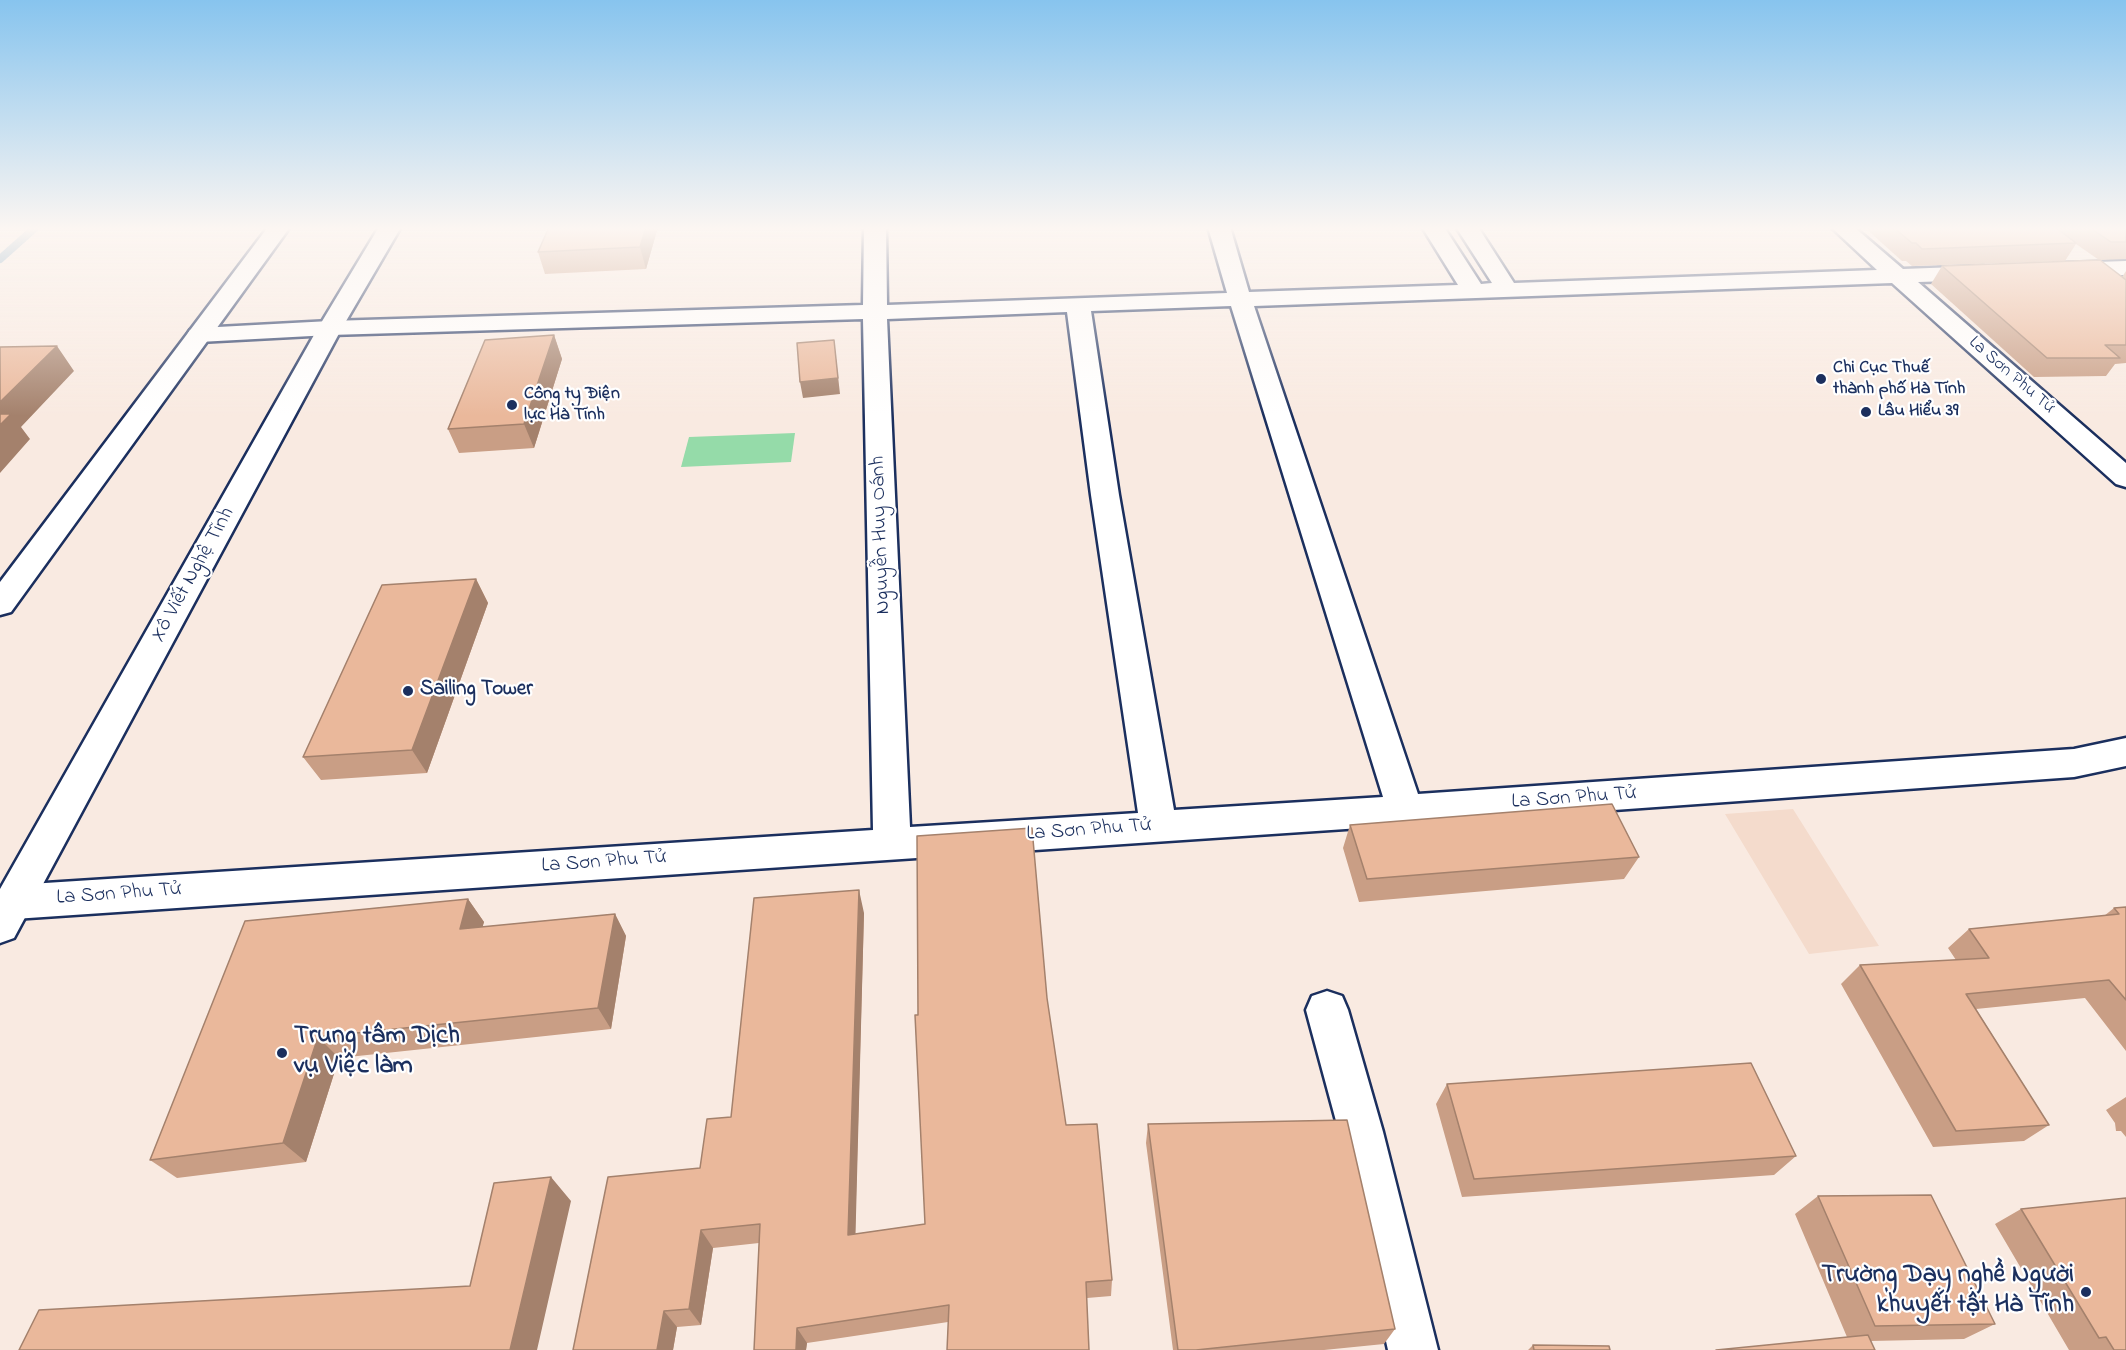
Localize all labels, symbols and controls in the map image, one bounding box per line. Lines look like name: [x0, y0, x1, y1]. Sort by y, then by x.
street label: La Sơn Phu Tử: [1963, 333, 2059, 419]
place label: Chi Cục Thuế thành phố Hà Tĩnh: [1833, 358, 1965, 400]
marker: Chi Cục Thuế thành phố Hà Tĩnh: [1814, 372, 1828, 386]
place label: Công ty Điện lực Hà Tĩnh: [524, 384, 620, 426]
marker: Công ty Điện lực Hà Tĩnh: [505, 398, 519, 412]
place label: Lâu Hiểu 39: [1878, 401, 1958, 423]
marker: Lâu Hiểu 39: [1859, 405, 1873, 419]
street label: Nguyễn Huy Oánh: [867, 455, 897, 615]
street label: Xô Viết Nghệ Tĩnh: [147, 503, 241, 647]
place label: Sailing Tower: [420, 678, 533, 704]
marker: Sailing Tower: [401, 684, 415, 698]
street label: La Sơn Phu Tử: [1511, 782, 1637, 816]
street label: La Sơn Phu Tử: [1026, 814, 1152, 848]
street label: La Sơn Phu Tử: [541, 846, 667, 880]
street label: La Sơn Phu Tử: [56, 878, 182, 912]
place label: Trung tâm Dịch vụ Việc làm: [294, 1022, 460, 1084]
marker: Trung tâm Dịch vụ Việc làm: [275, 1046, 289, 1060]
place label: Trường Dạy nghề Người khuyết tật Hà Tĩnh: [1821, 1261, 2074, 1322]
marker: Trường Dạy nghề Người khuyết tật Hà Tĩnh: [2079, 1285, 2093, 1299]

